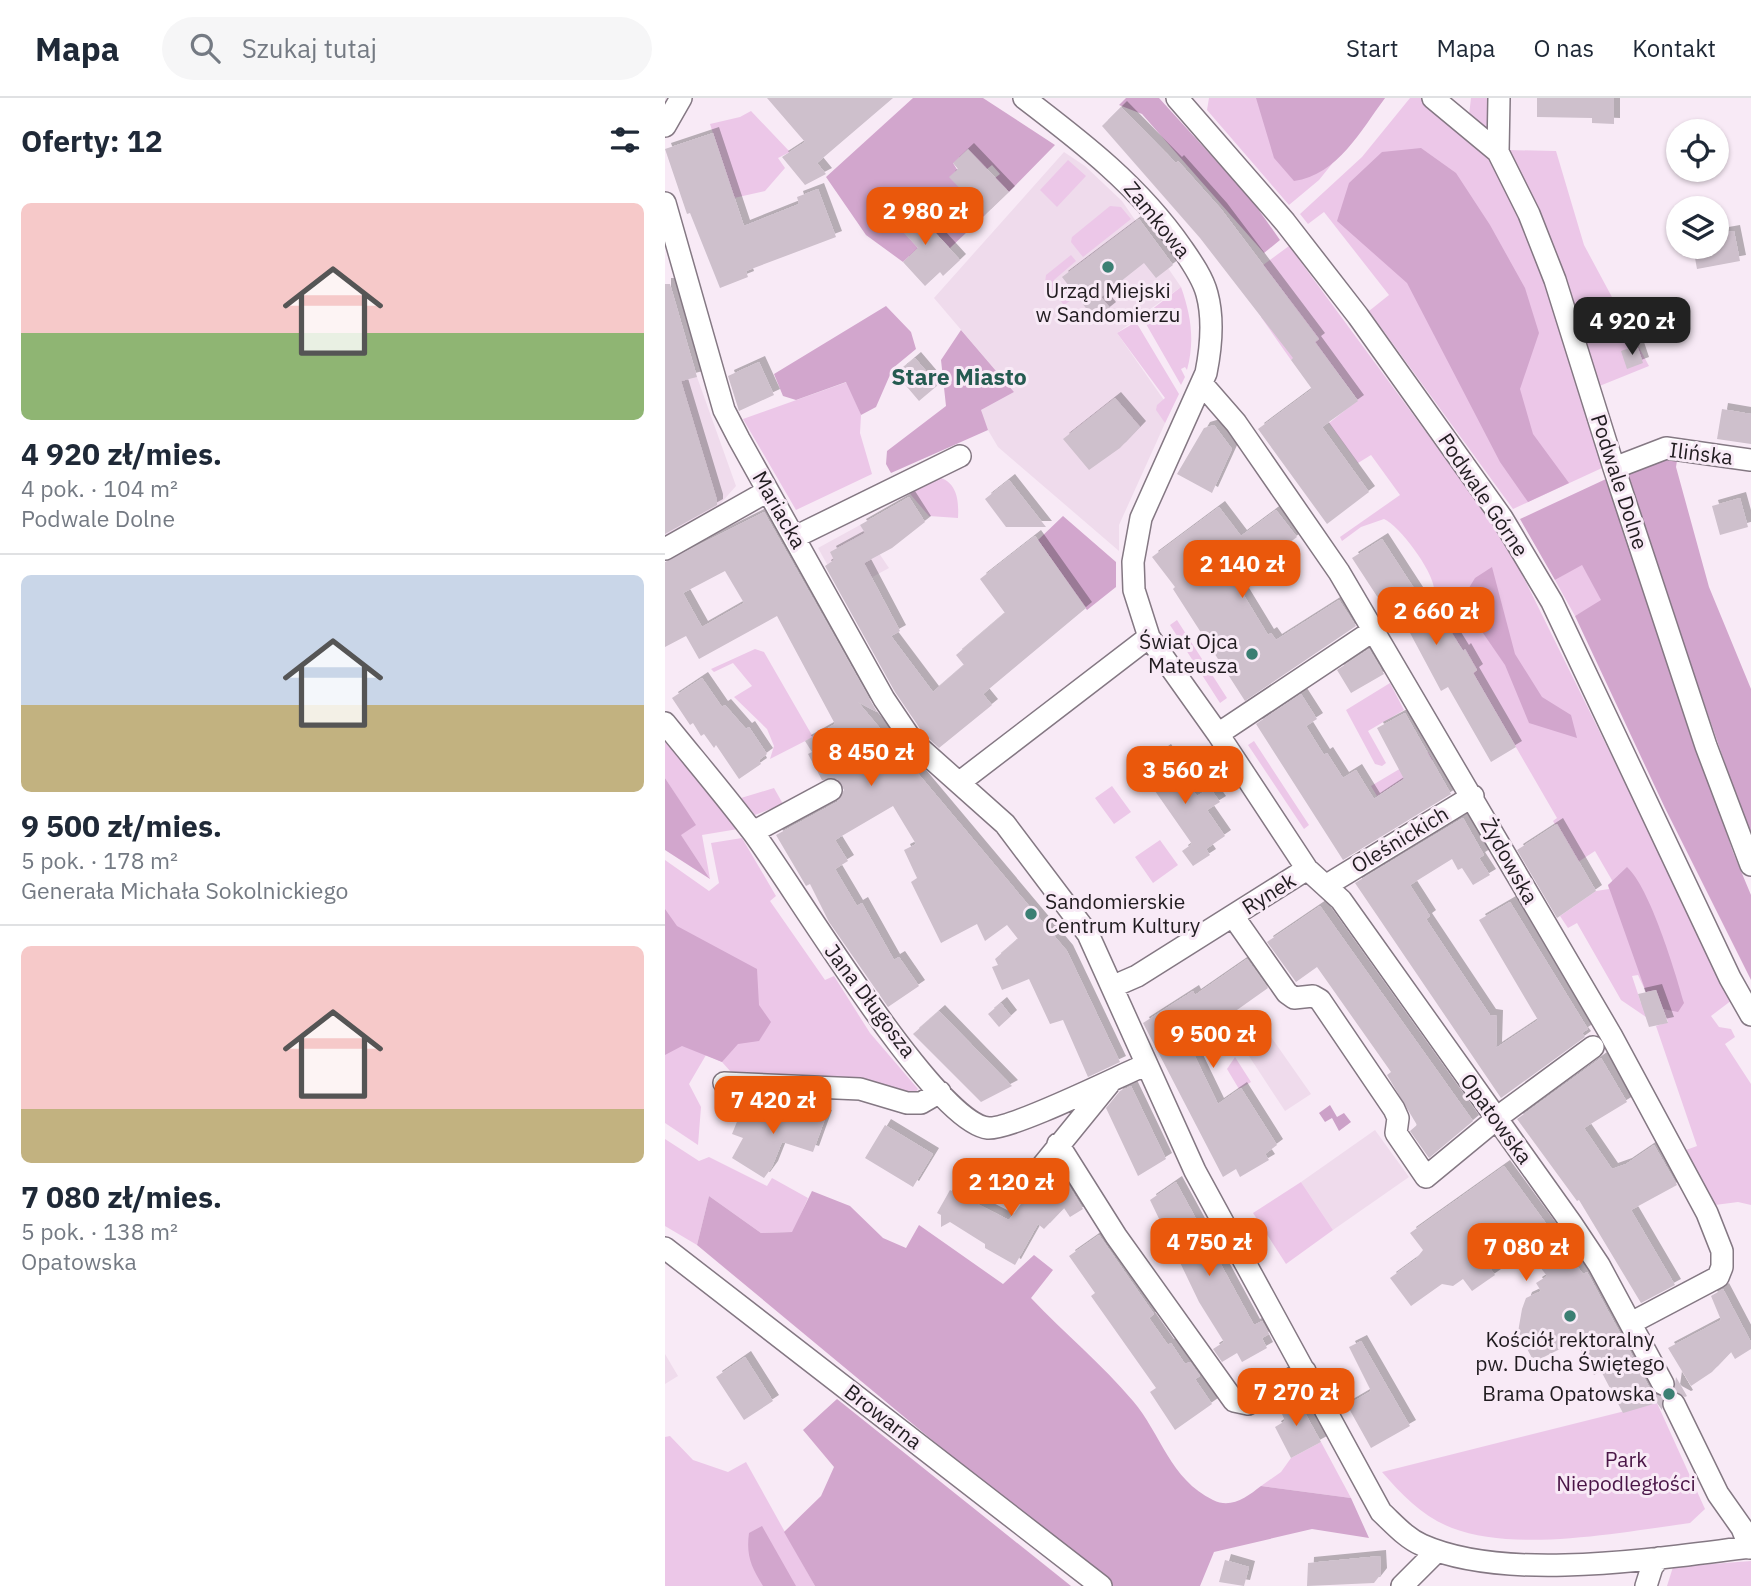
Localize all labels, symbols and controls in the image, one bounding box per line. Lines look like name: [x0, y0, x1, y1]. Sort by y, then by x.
search box: [162, 17, 652, 80]
text: Mapa: [35, 27, 120, 70]
icon: search: [186, 29, 224, 67]
text: Szukaj tutaj: [242, 31, 377, 65]
text: Start: [1346, 32, 1398, 64]
text: Mapa: [1436, 32, 1495, 64]
text: O nas: [1533, 32, 1594, 64]
text: Kontakt: [1632, 32, 1716, 64]
map controls: [1666, 119, 1729, 259]
button: locate: [1666, 119, 1729, 182]
text: Oferty: 12: [21, 121, 163, 160]
icon: filters: [606, 121, 644, 159]
street label: Zamkowa: [1118, 175, 1197, 264]
pin: 2 980 zł: [853, 188, 997, 247]
text: 2 980 zł: [882, 195, 968, 225]
button: layers: [1666, 196, 1729, 259]
icon: home: [270, 248, 396, 374]
marker: Urząd Miejski w Sandomierzu: [1100, 259, 1116, 275]
place label: Urząd Miejski w Sandomierzu: [1036, 276, 1180, 328]
pin: 4 920 zł: [1560, 298, 1704, 357]
text: 4 920 zł: [1589, 305, 1675, 335]
district label: Stare Miasto: [891, 361, 1027, 391]
street label: Podwale Dolne: [1585, 410, 1655, 553]
street label: Podwale Górne: [1432, 427, 1535, 562]
text: 4 920 zł/mies.: [21, 434, 222, 473]
street label: Ilińska: [1668, 435, 1734, 471]
street label: Mariacka: [746, 466, 813, 553]
text: 4 pok. · 104 m²: [21, 473, 178, 503]
text: Podwale Dolne: [21, 503, 175, 533]
pin: 2 140 zł: [1170, 540, 1314, 600]
text: 2 140 zł: [1199, 548, 1285, 578]
pin: 2 660 zł: [1364, 588, 1508, 647]
text: 2 660 zł: [1393, 595, 1479, 625]
icon: home: [270, 620, 396, 746]
place label: Świat Ojca Mateusza: [1139, 627, 1238, 679]
marker: Świat Ojca Mateusza: [1244, 646, 1260, 662]
pin: 8 450 zł: [799, 728, 943, 788]
text: 8 450 zł: [828, 736, 914, 766]
pin: 3 560 zł: [1113, 746, 1257, 806]
text: 3 560 zł: [1142, 754, 1228, 784]
street label: Oleśnickich: [1346, 799, 1453, 879]
text: 9 500 zł/mies.: [21, 806, 222, 845]
street label: Żydowska: [1475, 812, 1545, 909]
text: 5 pok. · 178 m²: [21, 845, 178, 875]
street label: Rynek: [1236, 866, 1301, 920]
text: Generała Michała Sokolnickiego: [21, 875, 348, 905]
place label: Sandomierskie Centrum Kultury: [1045, 887, 1201, 939]
marker: Sandomierskie Centrum Kultury: [1023, 906, 1039, 922]
street label: Jana Długosza: [819, 938, 923, 1063]
icon: home: [270, 991, 396, 1117]
pin: 9 500 zł: [1141, 1010, 1285, 1070]
text: 9 500 zł: [1170, 1018, 1256, 1048]
street label: Opatowska: [1454, 1067, 1539, 1169]
pin: 7 420 zł: [701, 1076, 845, 1136]
text: 7 420 zł: [730, 1084, 816, 1114]
pin: 2 120 zł: [939, 1158, 1083, 1218]
text: 2 120 zł: [968, 1166, 1054, 1196]
text: 7 080 zł/mies.: [21, 1177, 222, 1216]
text: 5 pok. · 138 m²: [21, 1216, 178, 1246]
pin: 4 750 zł: [1137, 1218, 1281, 1278]
pin: 7 080 zł: [1454, 1224, 1598, 1283]
text: 4 750 zł: [1166, 1226, 1252, 1256]
text: 7 080 zł: [1483, 1231, 1569, 1261]
text: Opatowska: [21, 1246, 137, 1276]
marker: Kościół rektoralny pw. Ducha Świętego: [1562, 1308, 1578, 1324]
place label: Kościół rektoralny pw. Ducha Świętego: [1475, 1325, 1665, 1377]
pin: 7 270 zł: [1224, 1368, 1368, 1428]
text: 7 270 zł: [1253, 1376, 1339, 1406]
street label: Browarna: [839, 1377, 928, 1455]
place label: Brama Opatowska: [1482, 1379, 1655, 1407]
marker: Brama Opatowska: [1661, 1386, 1677, 1402]
park label: Park Niepodległości: [1556, 1445, 1696, 1497]

